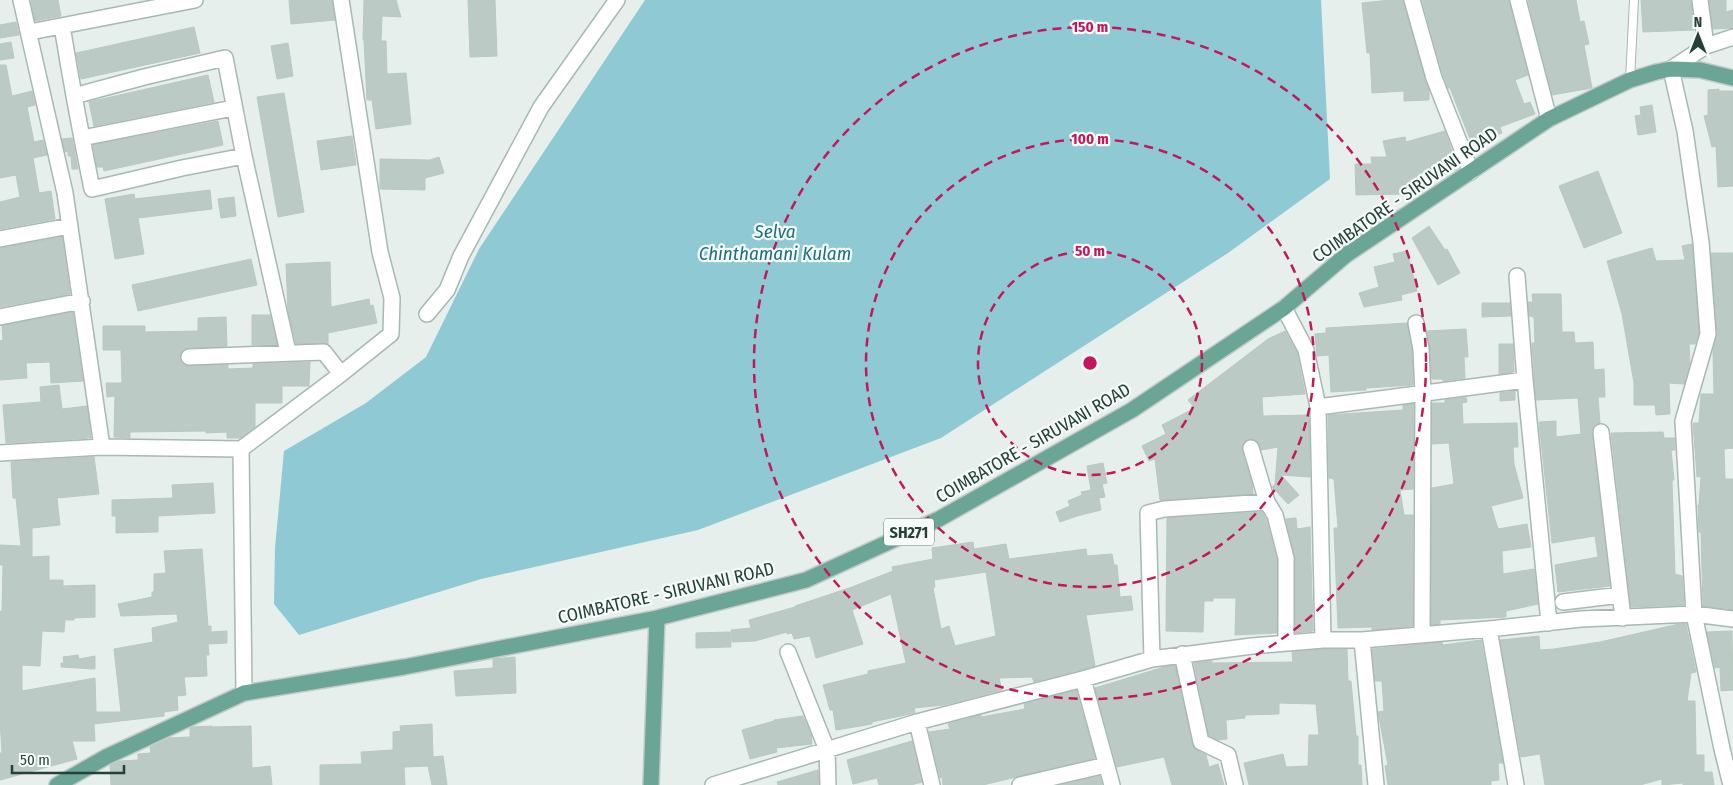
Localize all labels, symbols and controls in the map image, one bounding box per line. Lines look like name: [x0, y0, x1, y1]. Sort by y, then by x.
north arrow: [1673, 10, 1723, 60]
text: N: [1694, 14, 1702, 31]
text: 150 m: [1072, 18, 1108, 36]
street label: COIMBATORE - SIRUVANI ROAD: [1308, 123, 1502, 267]
text: 100 m: [1071, 130, 1109, 148]
water label: Selva Chinthamani Kulam: [699, 220, 851, 265]
text: 50 m: [1075, 242, 1105, 260]
centre of rings: [1081, 354, 1099, 372]
street label: COIMBATORE - SIRUVANI ROAD: [932, 378, 1134, 508]
road number: SH271: [884, 518, 934, 546]
street label: COIMBATORE - SIRUVANI ROAD: [556, 557, 776, 629]
scale bar: [12, 742, 125, 774]
text: 50 m: [20, 751, 50, 769]

